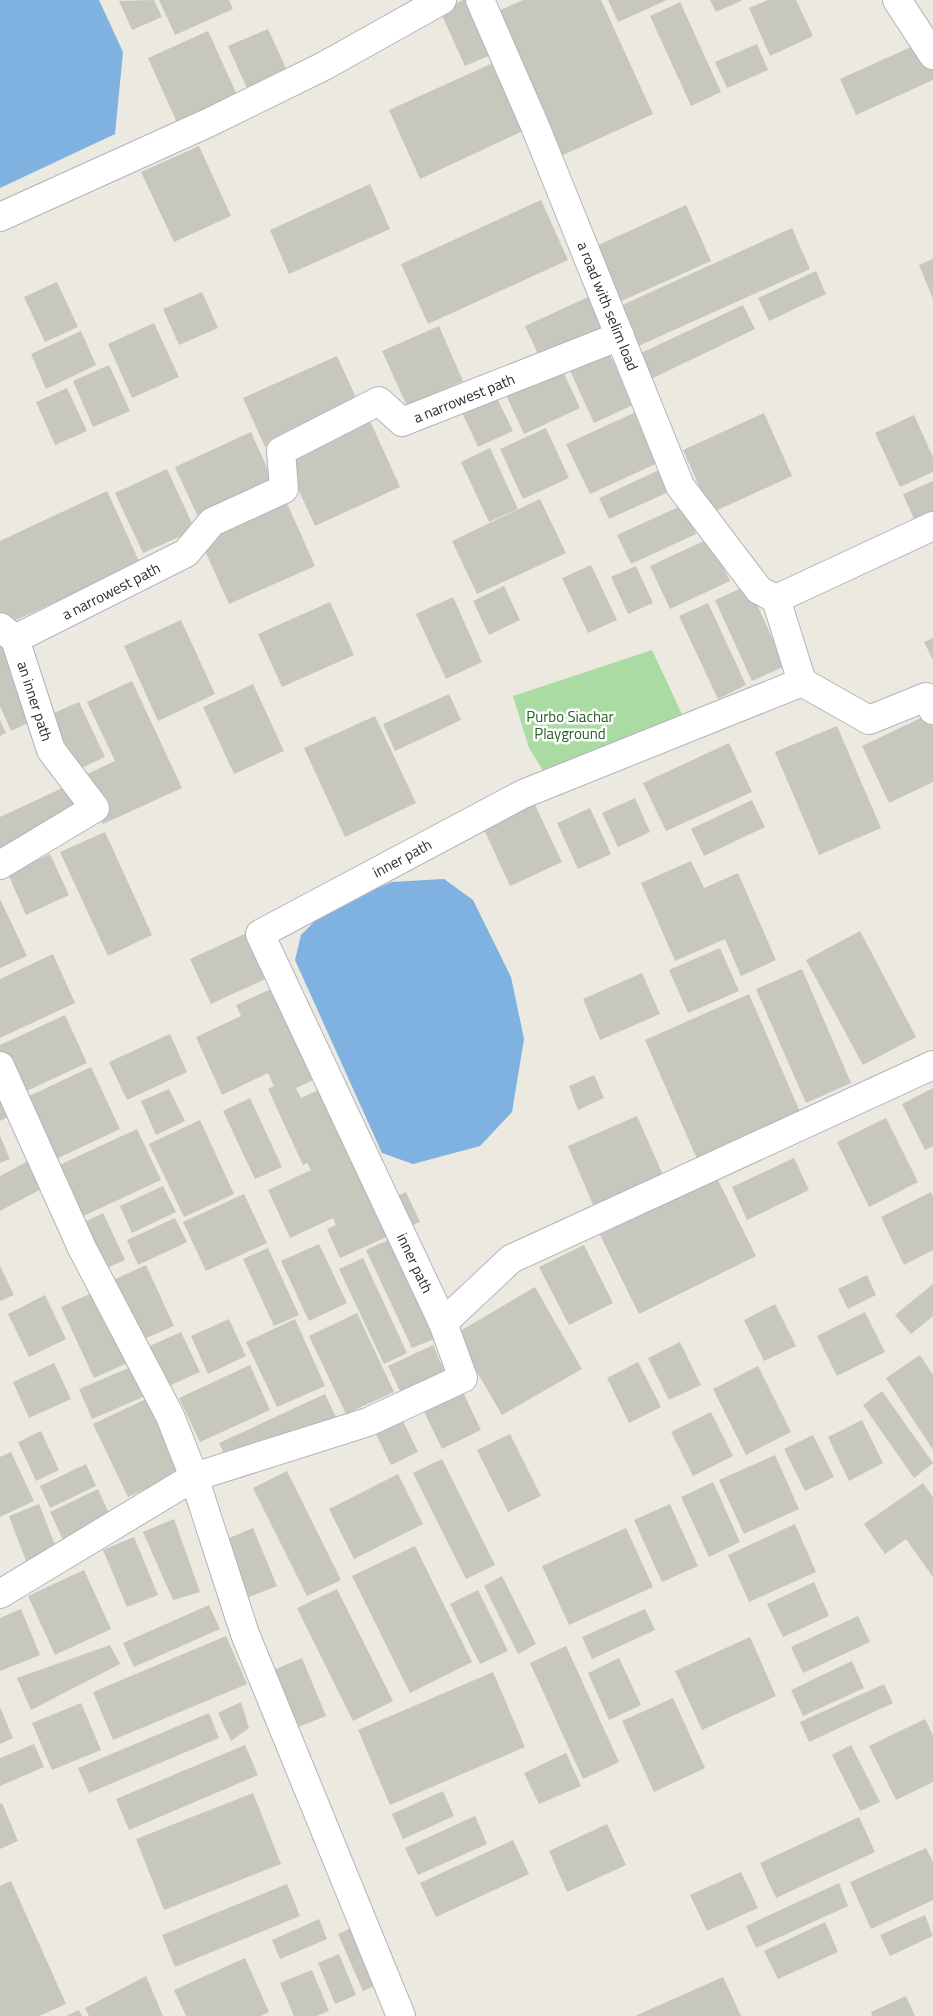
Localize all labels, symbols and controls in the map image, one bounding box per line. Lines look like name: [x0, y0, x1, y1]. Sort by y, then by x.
street label: a road with selim load: [572, 238, 644, 374]
street label: a narrowest path: [410, 367, 518, 429]
street label: a narrowest path: [58, 556, 164, 626]
street label: an inner path: [11, 658, 59, 744]
park label: Purbo Siachar Playground: [526, 705, 614, 745]
street label: inner path: [368, 833, 436, 883]
street label: inner path: [391, 1229, 439, 1297]

